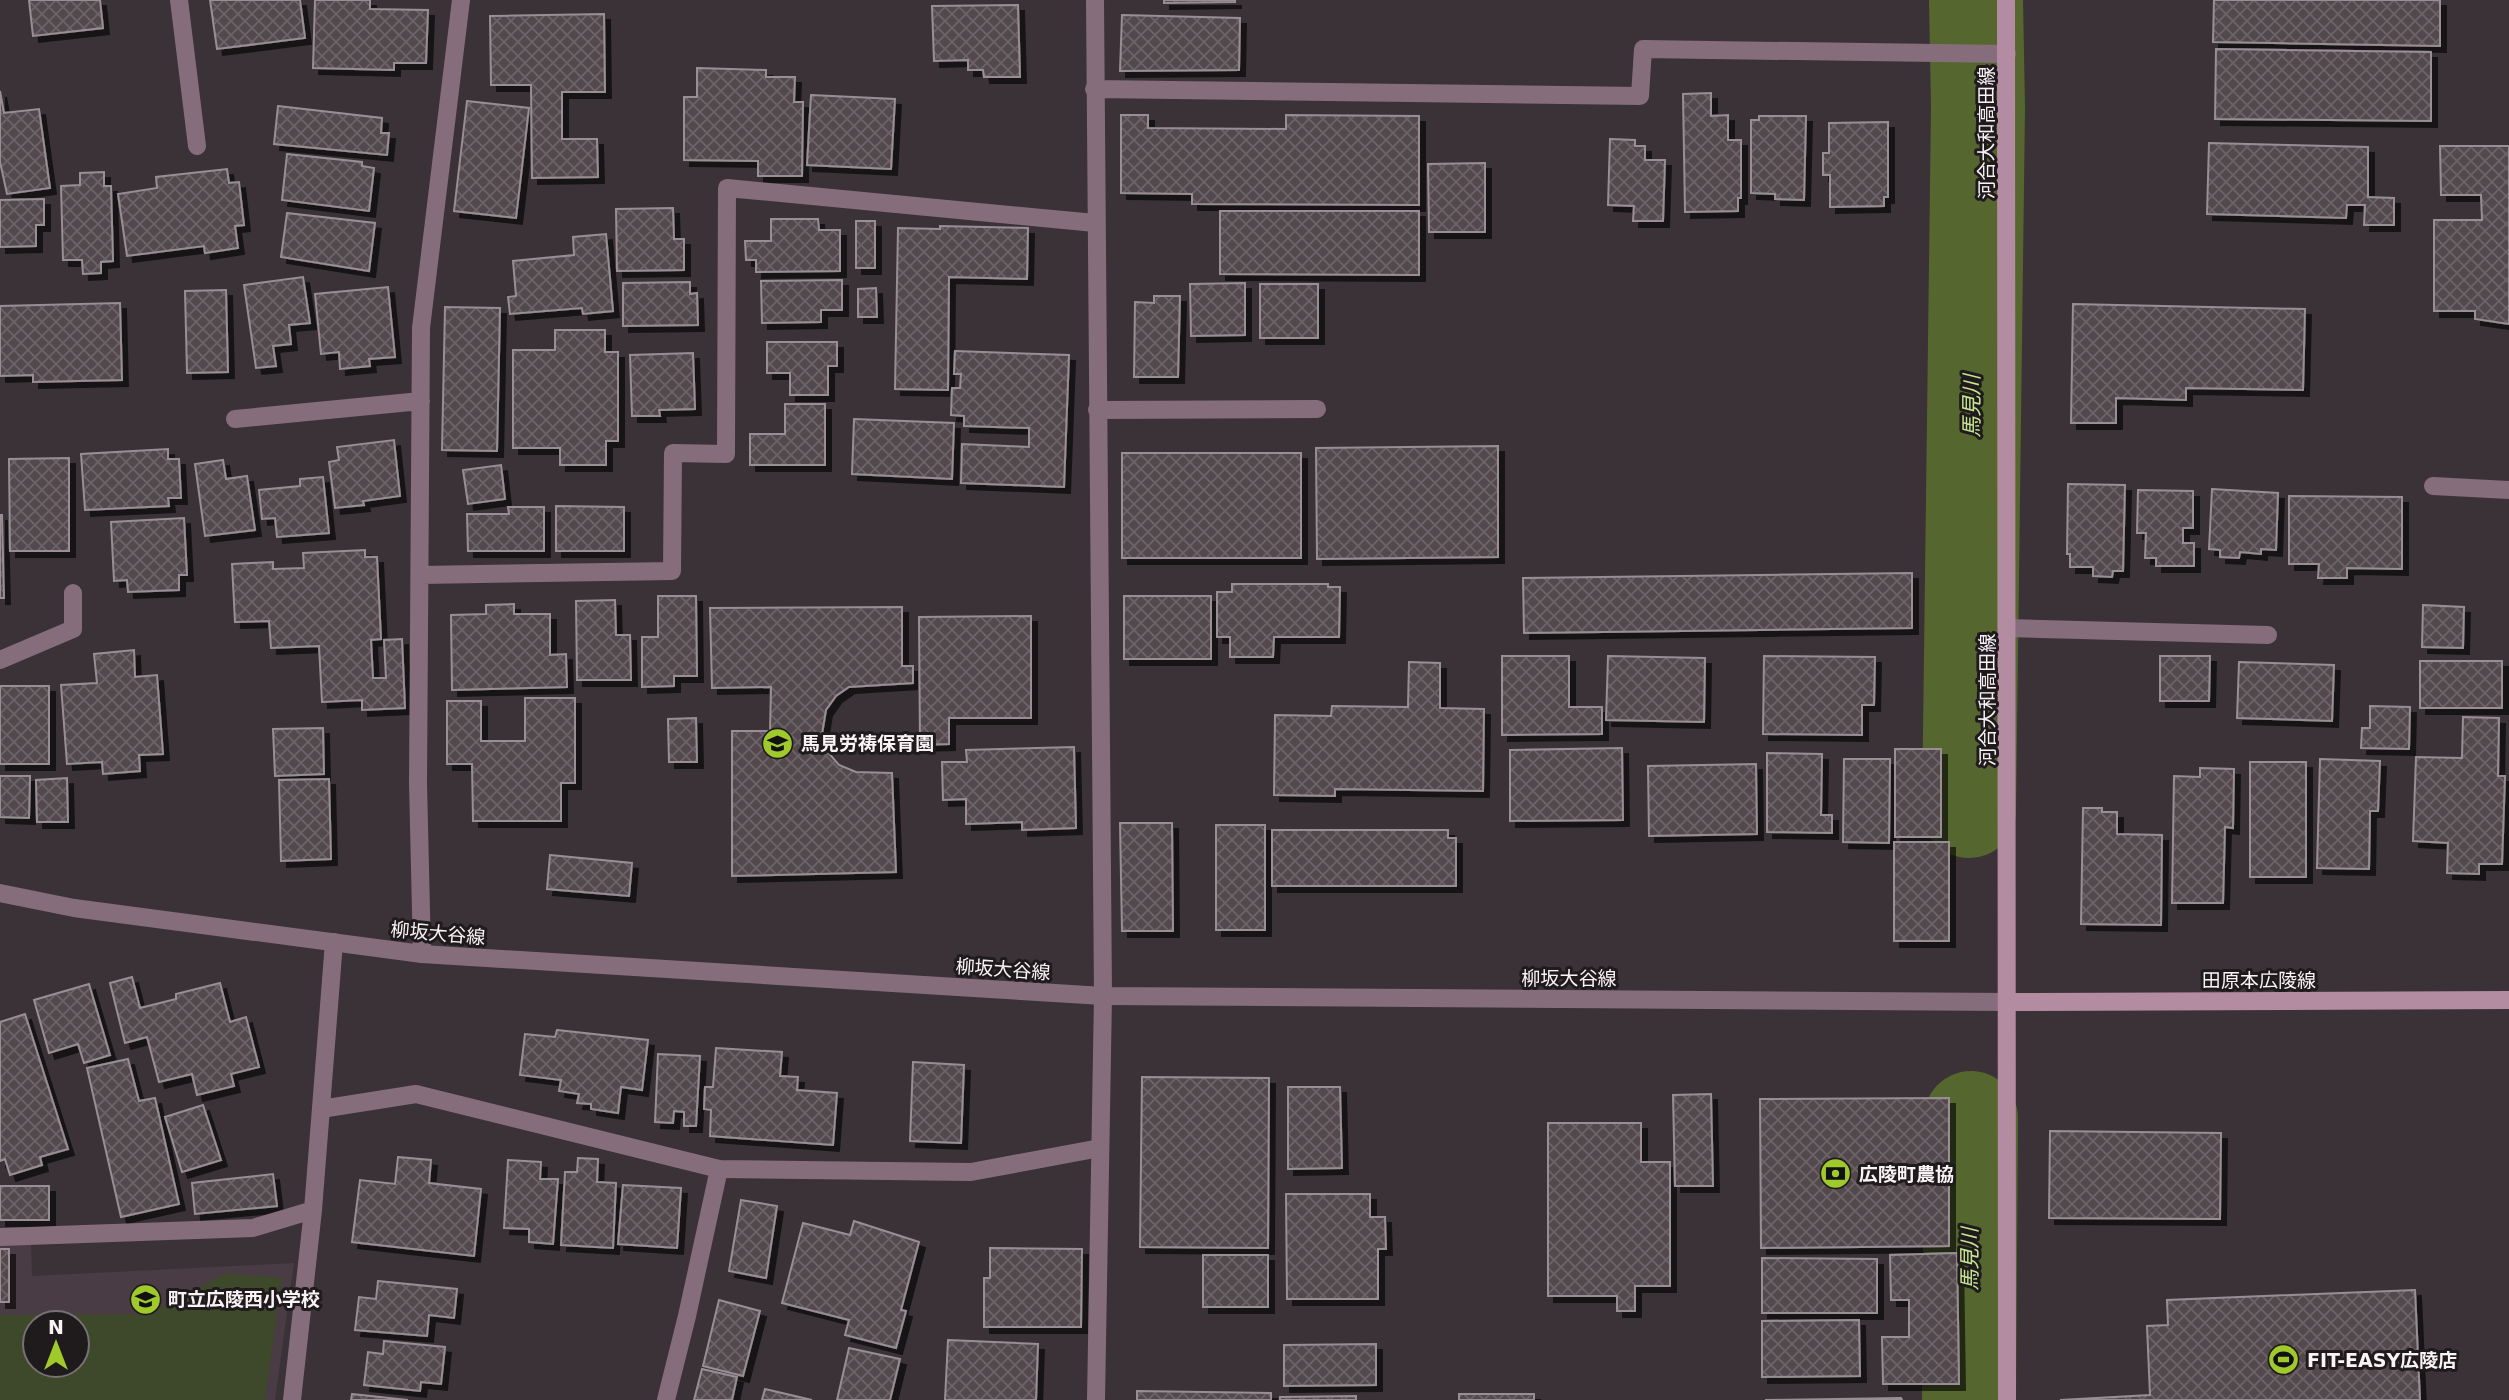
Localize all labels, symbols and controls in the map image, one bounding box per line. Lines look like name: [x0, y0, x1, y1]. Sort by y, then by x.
street label: 河合大和高田線: [1975, 66, 1997, 200]
water label: 馬見川: [1960, 373, 1984, 438]
street label: 河合大和高田線: [1976, 633, 1998, 767]
school or university icon: 馬見労祷保育園: [761, 726, 795, 760]
place label: 馬見労祷保育園: [801, 732, 934, 754]
street label: 柳坂大谷線: [390, 918, 486, 948]
street label: 柳坂大谷線: [955, 955, 1051, 983]
street label: 柳坂大谷線: [1521, 967, 1617, 989]
street label: 田原本広陵線: [2202, 969, 2316, 991]
bank icon: 広陵町農協: [1819, 1157, 1853, 1191]
place label: 広陵町農協: [1859, 1163, 1954, 1185]
water label: 馬見川: [1958, 1226, 1982, 1291]
school or university icon: 町立広陵西小学校: [128, 1282, 162, 1316]
place label: 町立広陵西小学校: [168, 1288, 320, 1310]
north arrow: [21, 1309, 91, 1379]
text: N: [48, 1316, 64, 1338]
sports icon: FIT-EASY広陵店: [2267, 1343, 2301, 1377]
place label: FIT-EASY広陵店: [2307, 1349, 2457, 1371]

